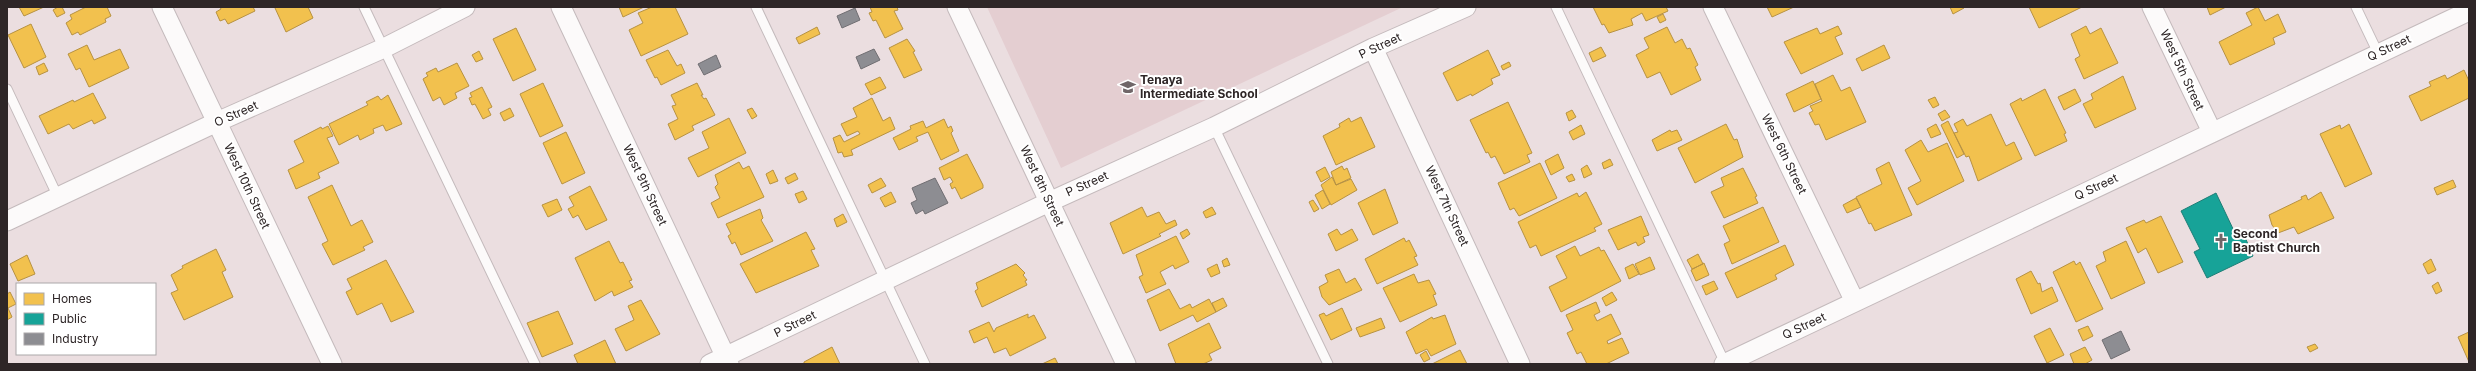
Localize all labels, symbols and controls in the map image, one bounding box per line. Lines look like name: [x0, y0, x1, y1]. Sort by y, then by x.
street label: West 5th Street: [2157, 27, 2208, 113]
street label: P Street: [1356, 29, 1403, 62]
street label: Q Street: [2365, 31, 2413, 64]
place label: Tenaya Intermediate School: [1140, 72, 1258, 101]
school or university icon: Tenaya Intermediate School: [1119, 78, 1137, 96]
street label: O Street: [212, 97, 260, 130]
street label: West 6th Street: [1759, 111, 1810, 196]
street label: West 10th Street: [221, 141, 274, 231]
street label: West 9th Street: [620, 142, 671, 228]
street label: West 8th Street: [1017, 143, 1068, 229]
street label: West 7th Street: [1422, 163, 1473, 248]
street label: P Street: [1063, 168, 1110, 200]
street label: Q Street: [2072, 170, 2120, 203]
place label: Second Baptist Church: [2233, 226, 2320, 255]
church icon: Second Baptist Church: [2212, 232, 2230, 250]
legend: [16, 283, 156, 355]
text: Homes: [52, 291, 92, 306]
street label: P Street: [771, 307, 818, 340]
street label: Q Street: [1780, 309, 1828, 342]
text: Public: [52, 311, 87, 326]
text: Industry: [52, 331, 99, 346]

